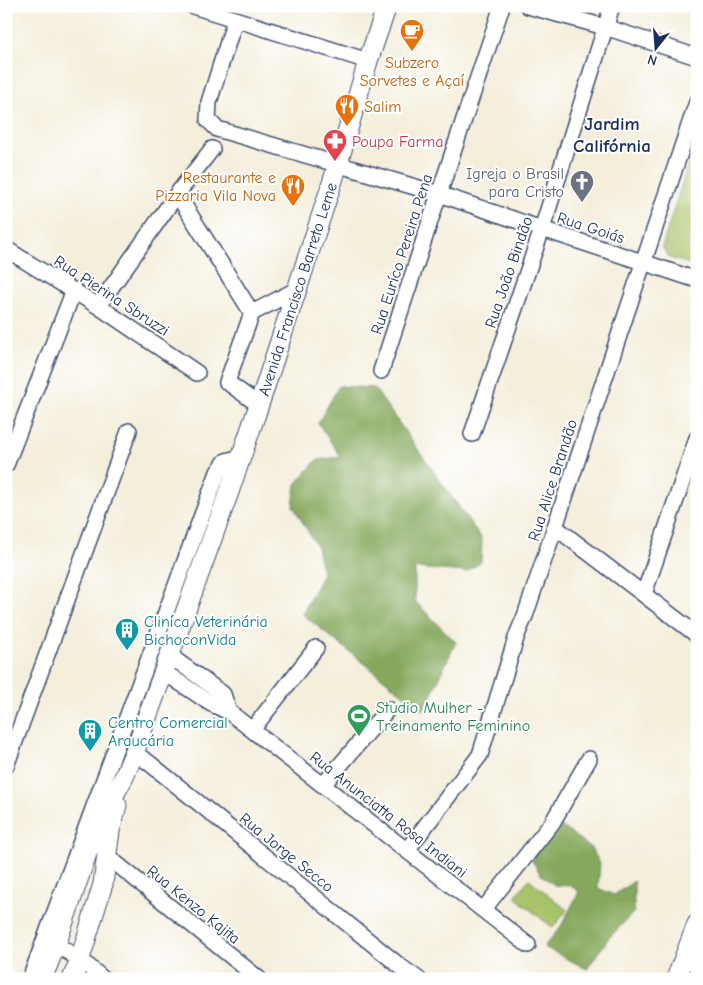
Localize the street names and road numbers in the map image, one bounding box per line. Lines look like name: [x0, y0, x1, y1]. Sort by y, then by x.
street label: Rua Euríco Pereira Pena: [367, 172, 436, 337]
street label: Avenida Francisco Barreto Leme: [255, 180, 341, 398]
street label: Rua Goiás: [555, 209, 627, 247]
street label: Rua João Bindão: [481, 214, 536, 330]
street label: Rua Pierina Sbruzzi: [50, 252, 172, 340]
street label: Rua Alice Brandão: [525, 417, 581, 544]
street label: Rua Anunciatta Rosa Indiani: [306, 748, 470, 882]
street label: Rua Jorge Secco: [236, 809, 337, 896]
street label: Rua Kenzo Kajita: [143, 862, 244, 948]

